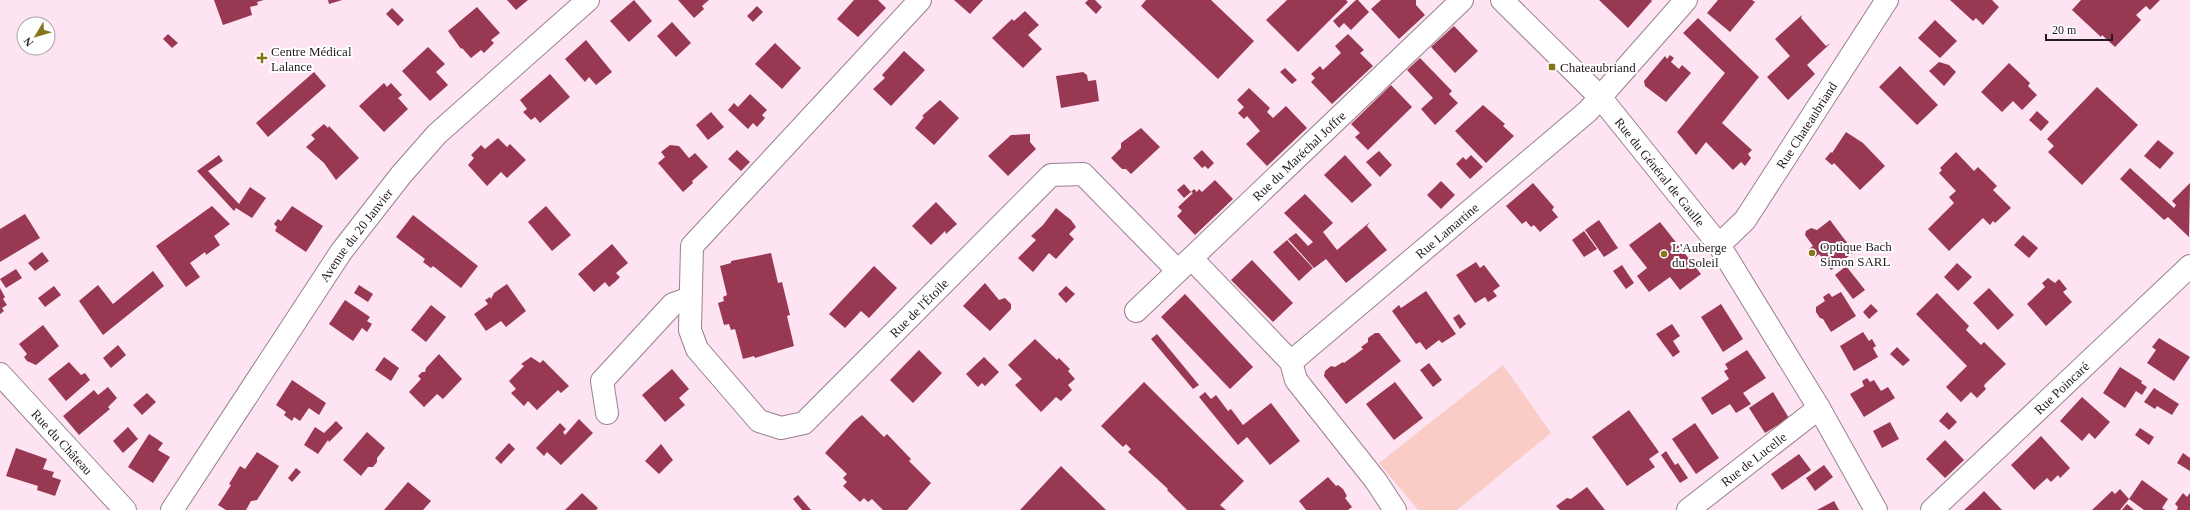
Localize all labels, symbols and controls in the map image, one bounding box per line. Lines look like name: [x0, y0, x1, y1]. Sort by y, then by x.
north arrow: [16, 16, 56, 56]
scale bar: [2046, 16, 2112, 42]
text: 20 m: [2052, 23, 2077, 37]
text: N: [21, 35, 35, 49]
place label: Centre Médical Lalance: [271, 44, 352, 74]
marker: Centre Médical Lalance: [256, 52, 268, 64]
place label: Chateaubriand: [1560, 60, 1636, 75]
marker: Chateaubriand: [1547, 62, 1557, 72]
street label: Rue Chateaubriand: [1773, 79, 1840, 171]
street label: Rue du Maréchal Joffre: [1249, 108, 1349, 204]
street label: Rue du Général de Gaulle: [1612, 115, 1709, 229]
street label: Avenue du 20 Janvier: [316, 185, 396, 284]
street label: Rue Lamartine: [1412, 199, 1481, 261]
place label: Optique Bach Simon SARL: [1820, 239, 1892, 269]
place label: L'Auberge du Soleil: [1672, 240, 1727, 270]
marker: Optique Bach Simon SARL: [1807, 248, 1817, 258]
marker: L'Auberge du Soleil: [1659, 249, 1669, 259]
street label: Rue de l'Étoile: [886, 275, 951, 340]
street label: Rue Poincaré: [2031, 358, 2092, 417]
street label: Rue du Château: [29, 406, 96, 478]
street label: Rue de Lucelle: [1718, 429, 1789, 489]

